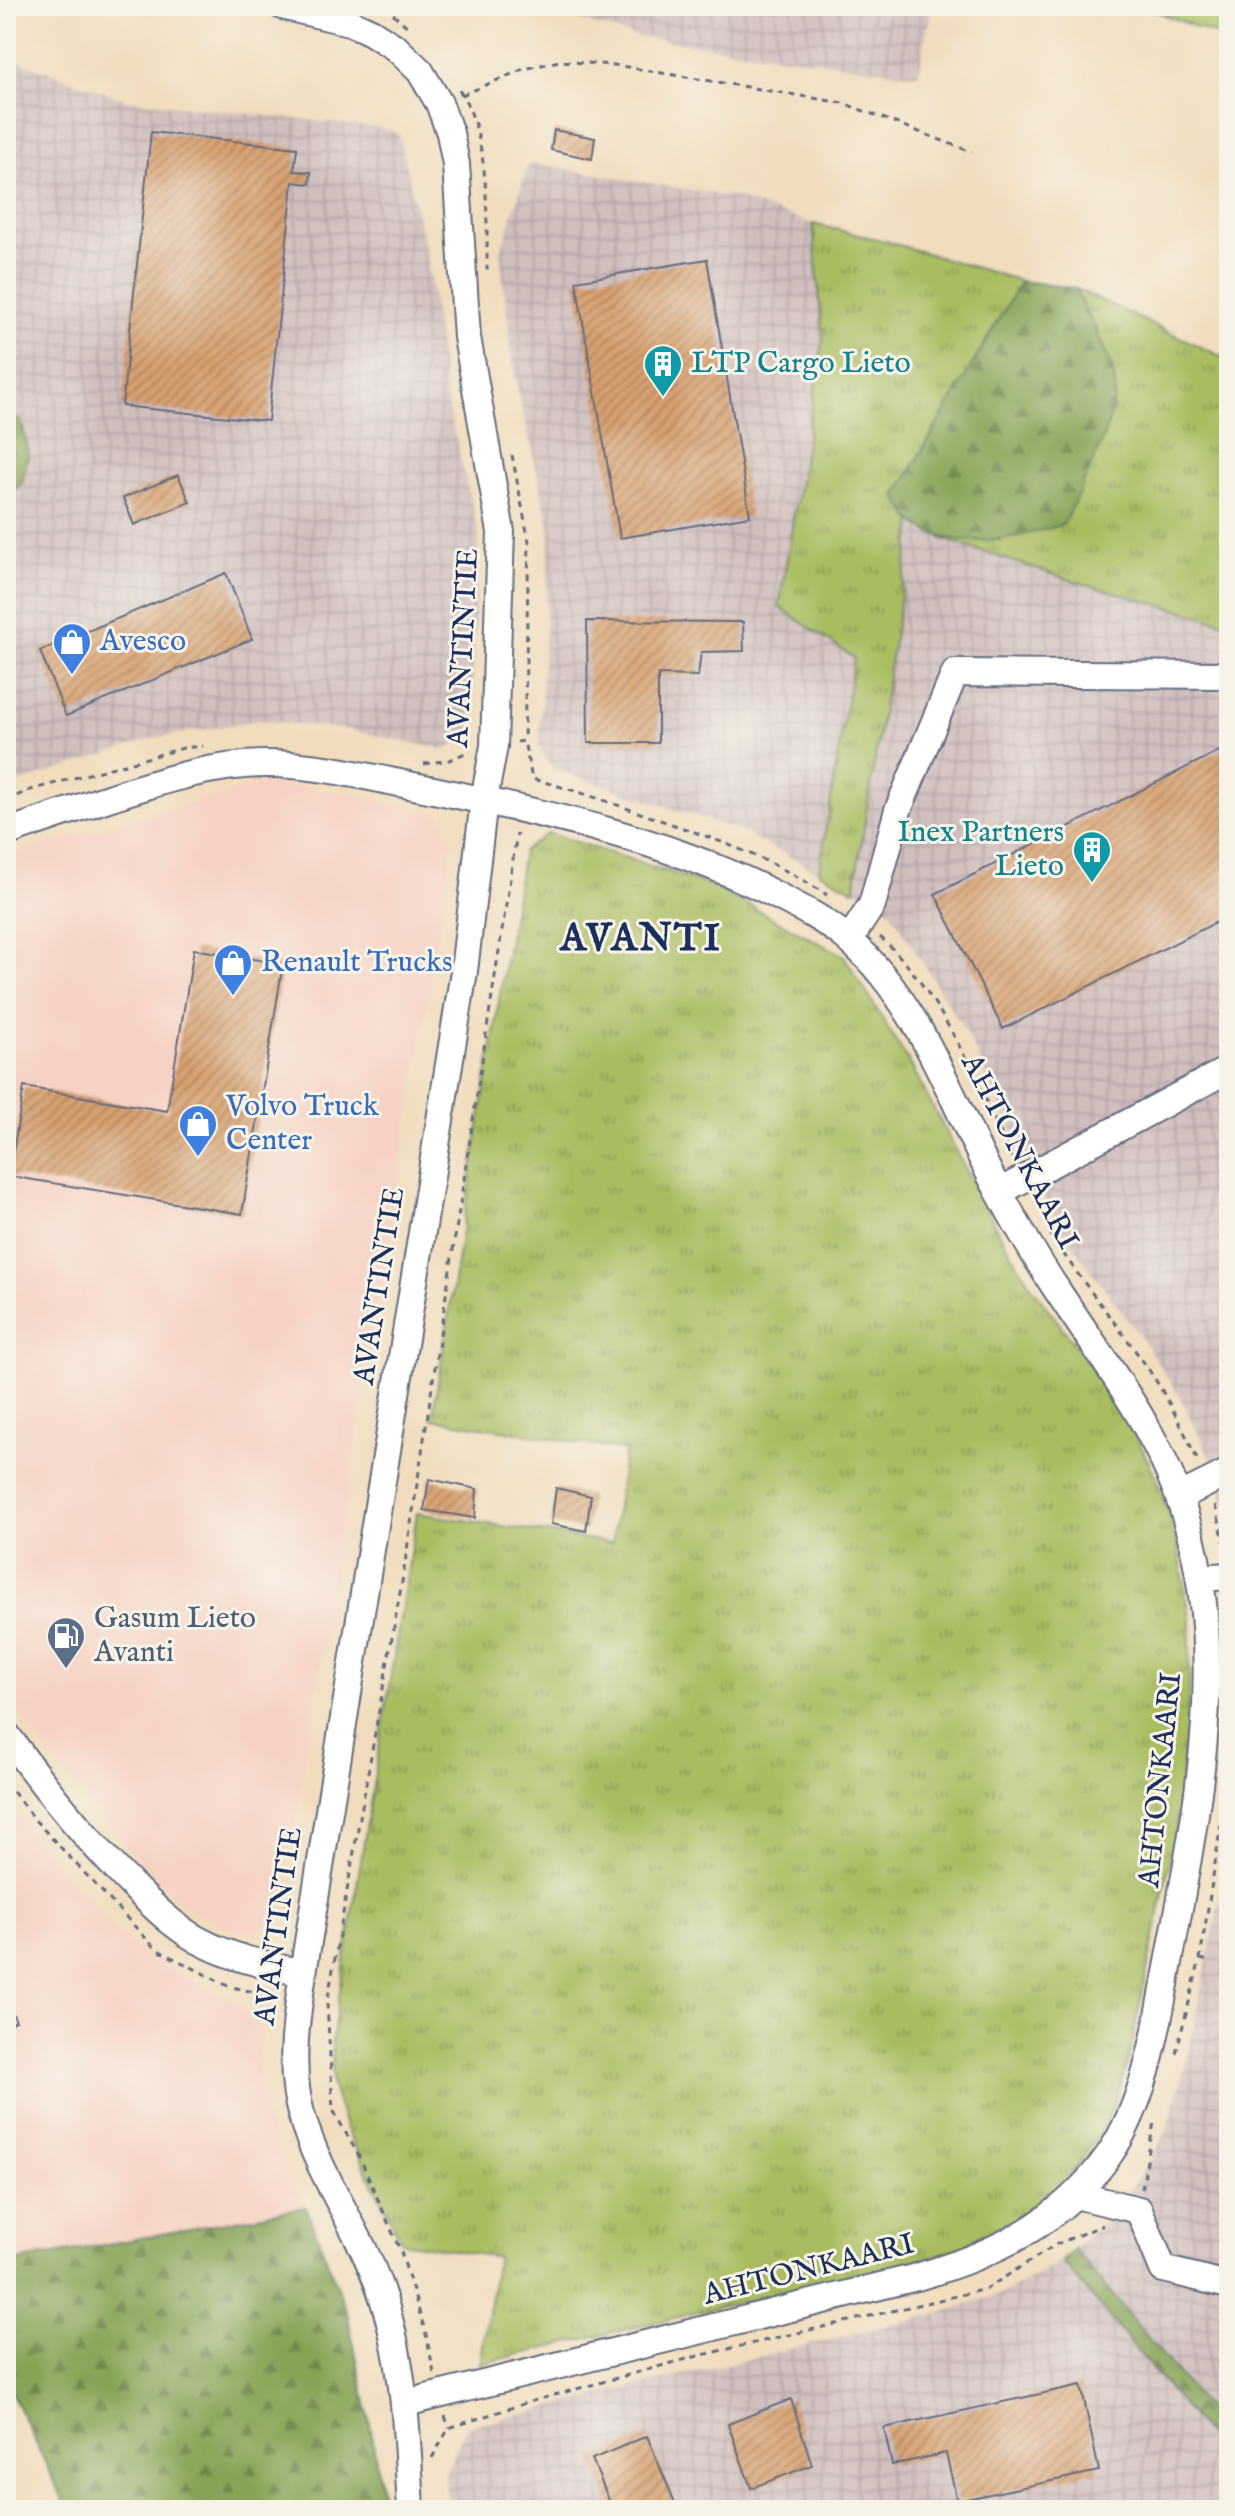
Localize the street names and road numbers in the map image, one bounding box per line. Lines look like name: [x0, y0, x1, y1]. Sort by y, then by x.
street label: AVANTINTIE: [440, 547, 488, 750]
street label: AHTONKAARI: [951, 1047, 1087, 1256]
street label: AVANTINTIE: [345, 1184, 414, 1389]
street label: AHTONKAARI: [1131, 1670, 1191, 1890]
street label: AVANTINTIE: [246, 1825, 312, 2028]
street label: AHTONKAARI: [699, 2225, 919, 2315]

